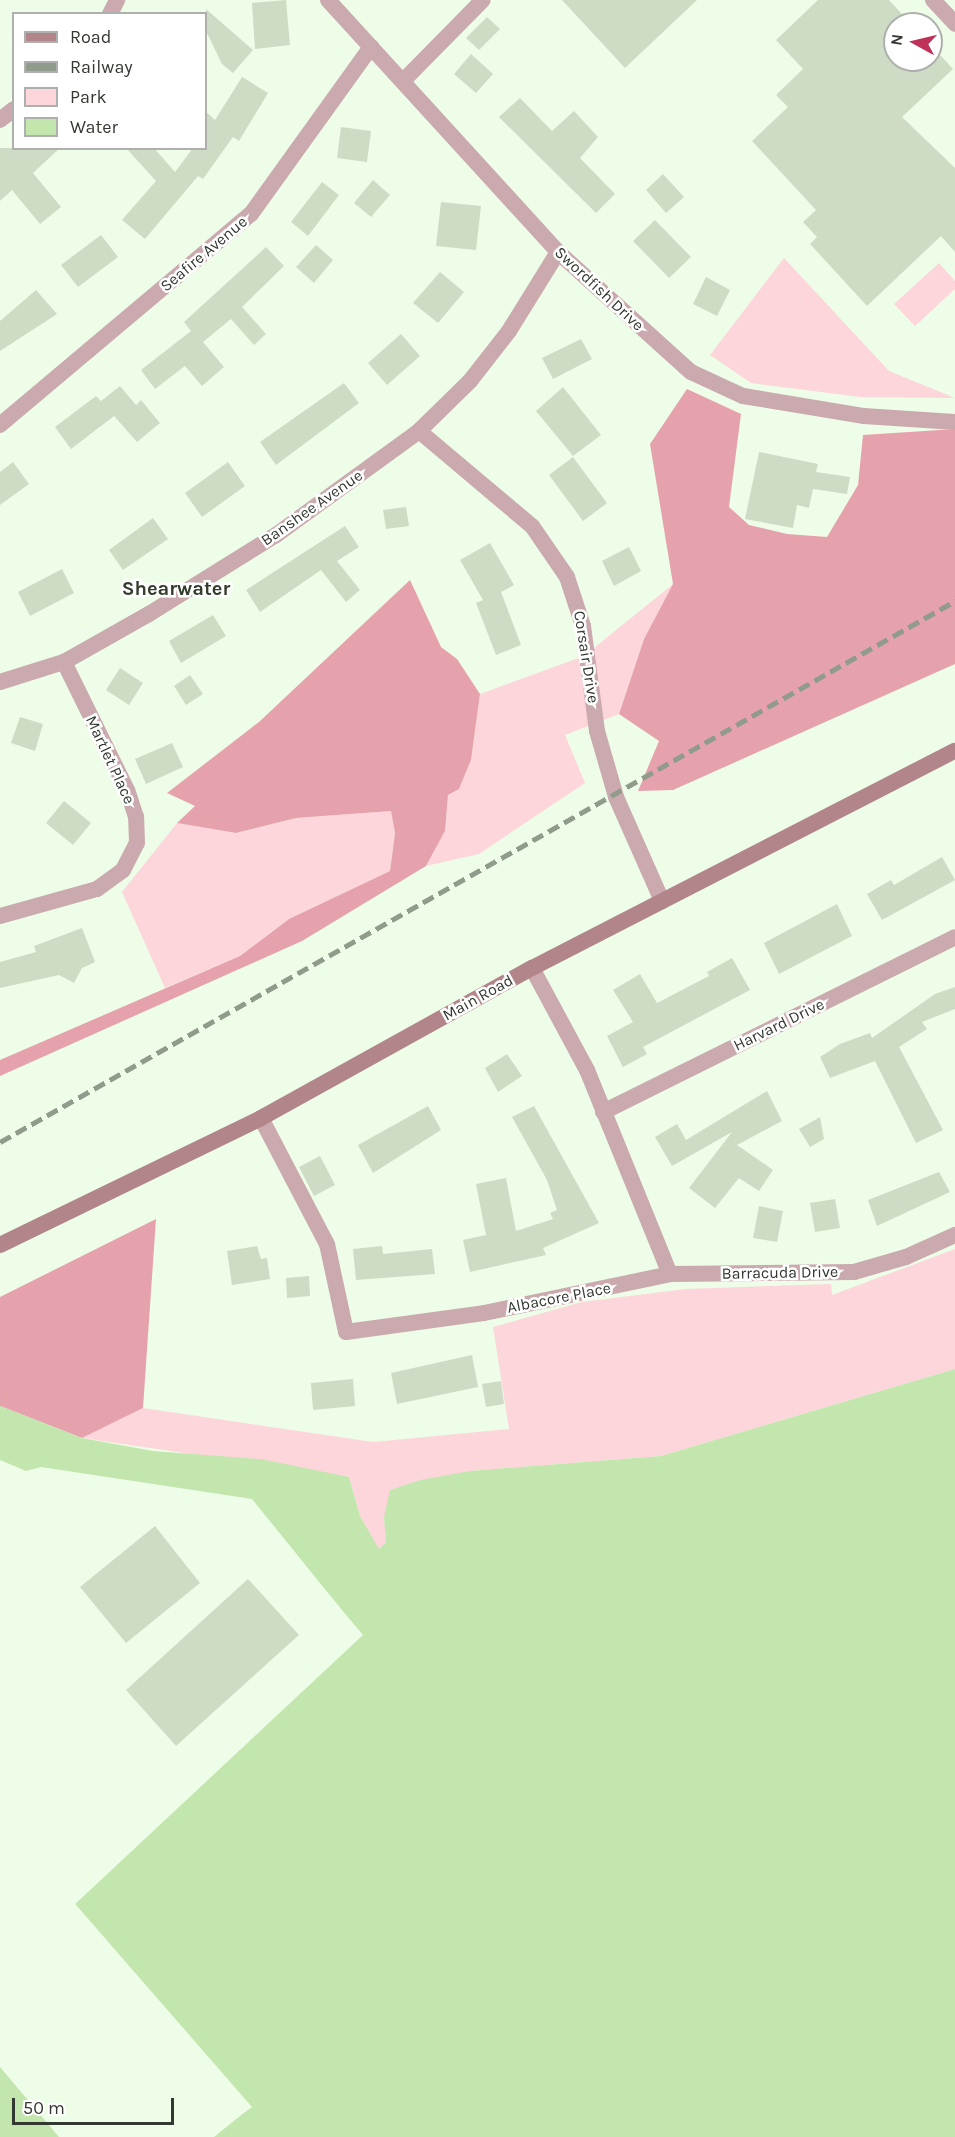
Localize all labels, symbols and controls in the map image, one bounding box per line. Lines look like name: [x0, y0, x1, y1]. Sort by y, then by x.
legend: [12, 12, 207, 150]
north arrow: [883, 12, 943, 72]
text: Road: [70, 26, 111, 48]
text: N: [886, 33, 907, 47]
text: Railway: [70, 56, 133, 78]
text: Park: [70, 86, 107, 108]
text: Water: [70, 116, 118, 138]
street label: Seafire Avenue: [157, 212, 251, 296]
street label: Swordfish Drive: [550, 243, 648, 335]
street label: Banshee Avenue: [258, 466, 366, 550]
district label: Shearwater: [122, 576, 230, 600]
street label: Corsair Drive: [569, 609, 603, 705]
street label: Martlet Place: [81, 713, 139, 807]
street label: Main Road: [439, 971, 517, 1025]
street label: Harvard Drive: [730, 995, 828, 1055]
street label: Barracuda Drive: [722, 1262, 838, 1284]
street label: Albacore Place: [505, 1279, 613, 1317]
scale bar: [15, 2086, 177, 2124]
text: 50 m: [23, 2097, 65, 2119]

